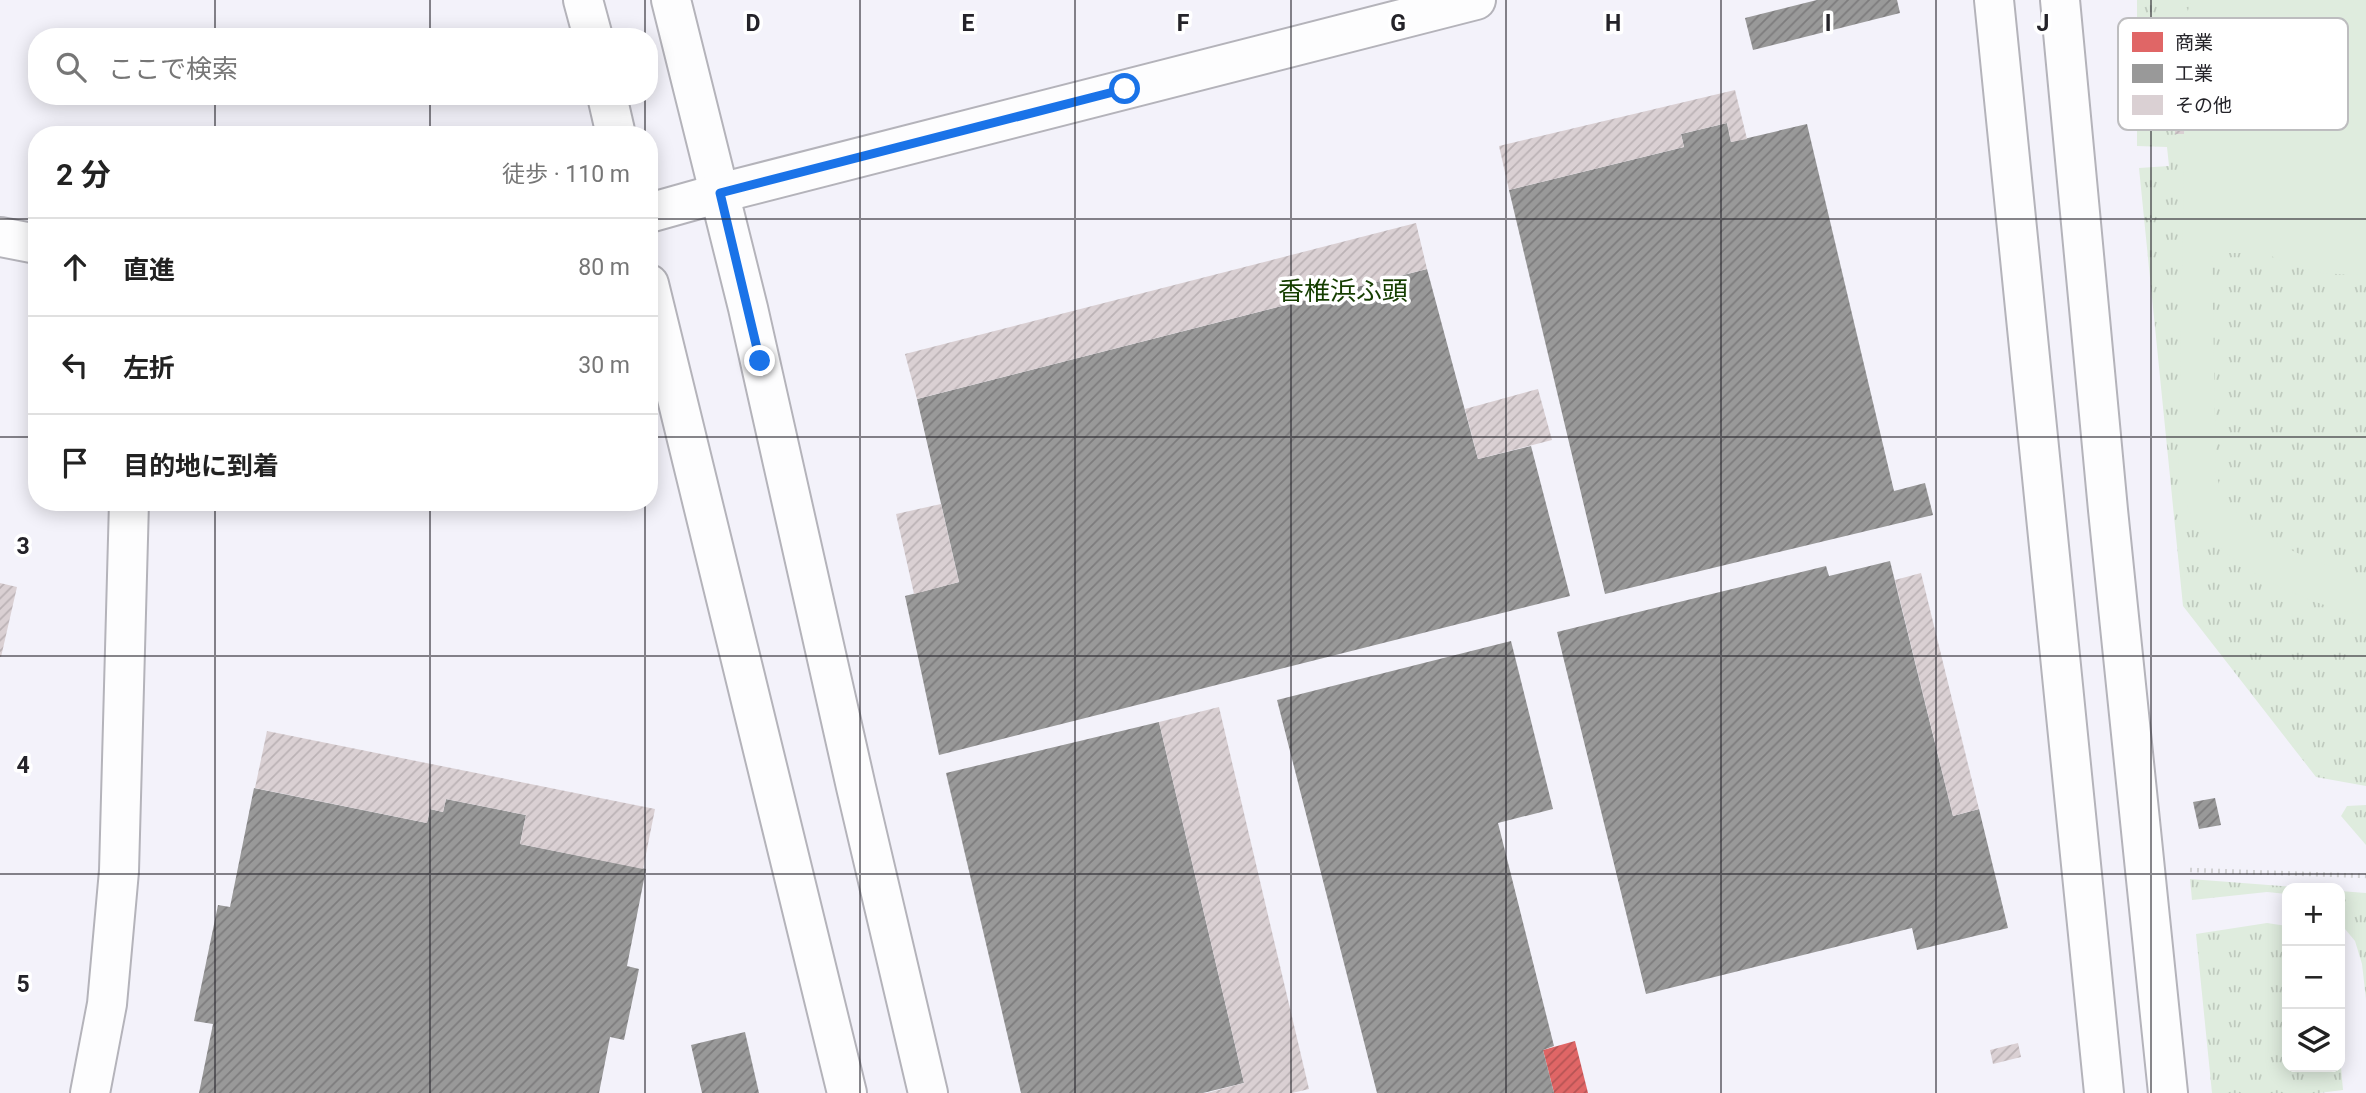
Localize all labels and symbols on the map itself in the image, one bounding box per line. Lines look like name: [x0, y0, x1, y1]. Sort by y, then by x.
text: D: [746, 10, 760, 37]
text: E: [962, 10, 975, 37]
text: F: [1177, 10, 1190, 37]
text: G: [1390, 10, 1406, 37]
text: H: [1605, 10, 1621, 37]
text: I: [1825, 10, 1831, 37]
text: J: [2037, 10, 2049, 37]
legend: [2118, 18, 2348, 130]
text: 商業: [2175, 31, 2213, 54]
text: 工業: [2175, 62, 2213, 85]
route start: [1109, 73, 1140, 104]
text: その他: [2175, 94, 2232, 117]
district label: 香椎浜ふ頭: [1278, 276, 1408, 306]
route end: [744, 345, 775, 376]
text: 3: [16, 533, 30, 560]
text: 4: [16, 752, 30, 779]
text: 5: [16, 971, 30, 998]

